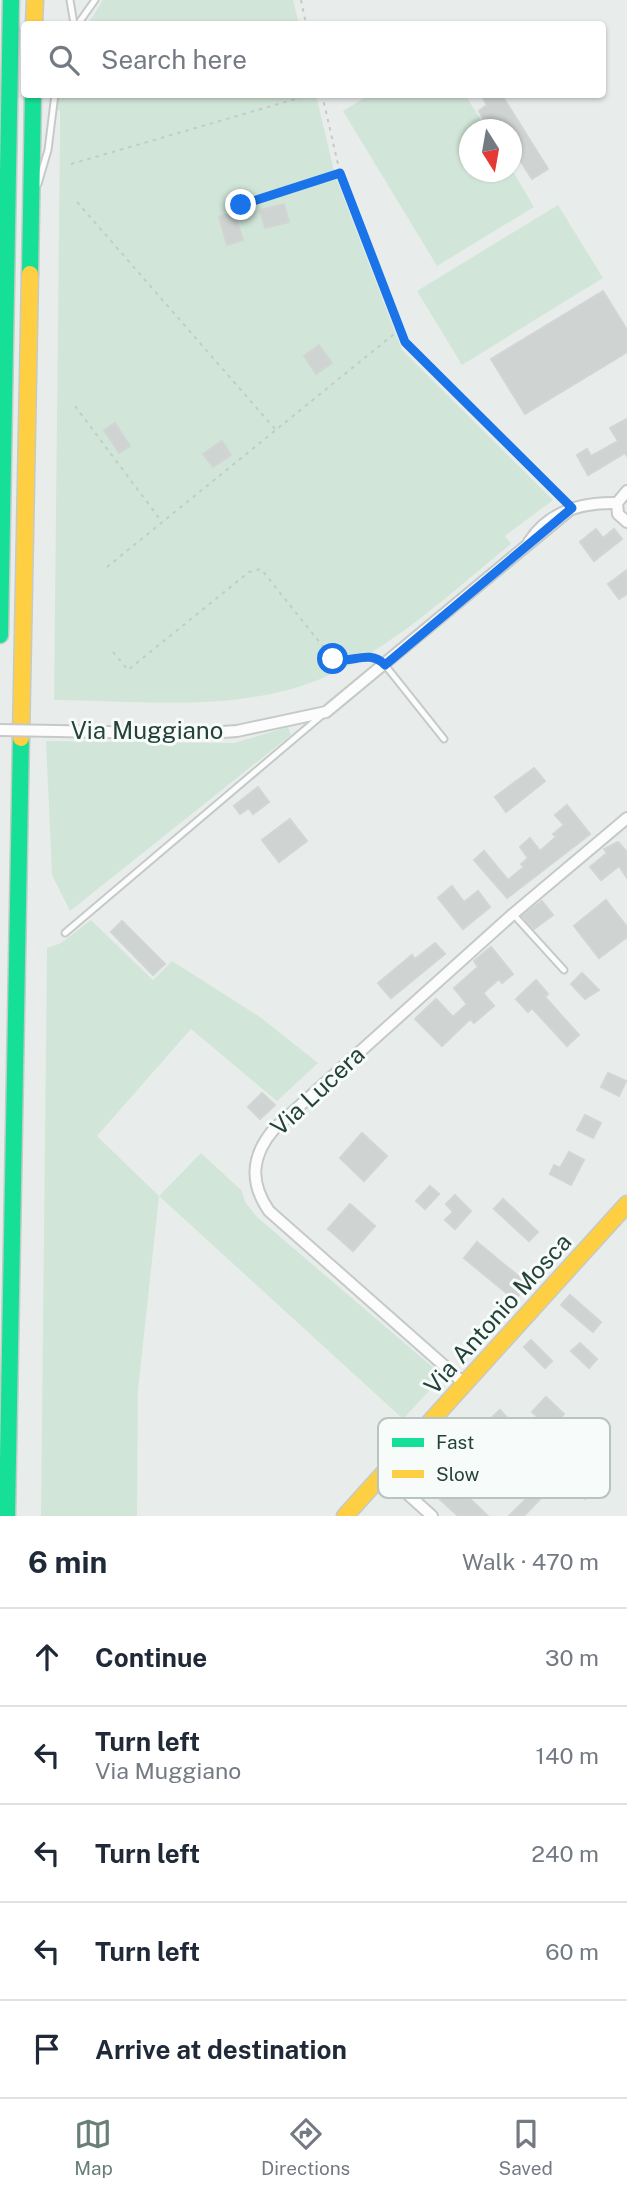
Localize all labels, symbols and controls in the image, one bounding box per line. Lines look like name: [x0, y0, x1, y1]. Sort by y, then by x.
search box: [21, 21, 606, 98]
icon: search: [45, 41, 83, 79]
text: Search here: [101, 44, 247, 75]
north arrow: [459, 119, 522, 182]
route end: [225, 189, 256, 220]
route start: [317, 643, 348, 674]
street label: Via Muggiano: [71, 716, 223, 744]
street label: Via Lucera: [265, 1040, 370, 1141]
street label: Via Antonio Mosca: [418, 1227, 577, 1399]
legend: [378, 1418, 610, 1498]
text: Fast: [436, 1431, 474, 1453]
text: Slow: [436, 1463, 480, 1485]
text: 6 min: [28, 1544, 107, 1580]
text: Walk · 470 m: [462, 1548, 599, 1575]
icon: ahead: [28, 1638, 66, 1676]
text: Continue: [95, 1642, 207, 1673]
text: 30 m: [545, 1644, 599, 1671]
text: Turn left: [95, 1726, 200, 1757]
icon: left: [28, 1736, 66, 1774]
text: 140 m: [536, 1742, 599, 1769]
text: Via Muggiano: [95, 1757, 241, 1784]
icon: left: [28, 1834, 66, 1872]
text: Turn left: [95, 1838, 200, 1869]
text: 240 m: [531, 1840, 599, 1867]
icon: left: [28, 1932, 66, 1970]
text: Turn left: [95, 1936, 200, 1967]
text: 60 m: [545, 1938, 599, 1965]
icon: arrive: [28, 2030, 66, 2068]
text: Arrive at destination: [95, 2034, 347, 2065]
tab: Map: [74, 2115, 113, 2179]
tab: Directions: [261, 2115, 350, 2179]
tab: Saved: [499, 2115, 553, 2179]

